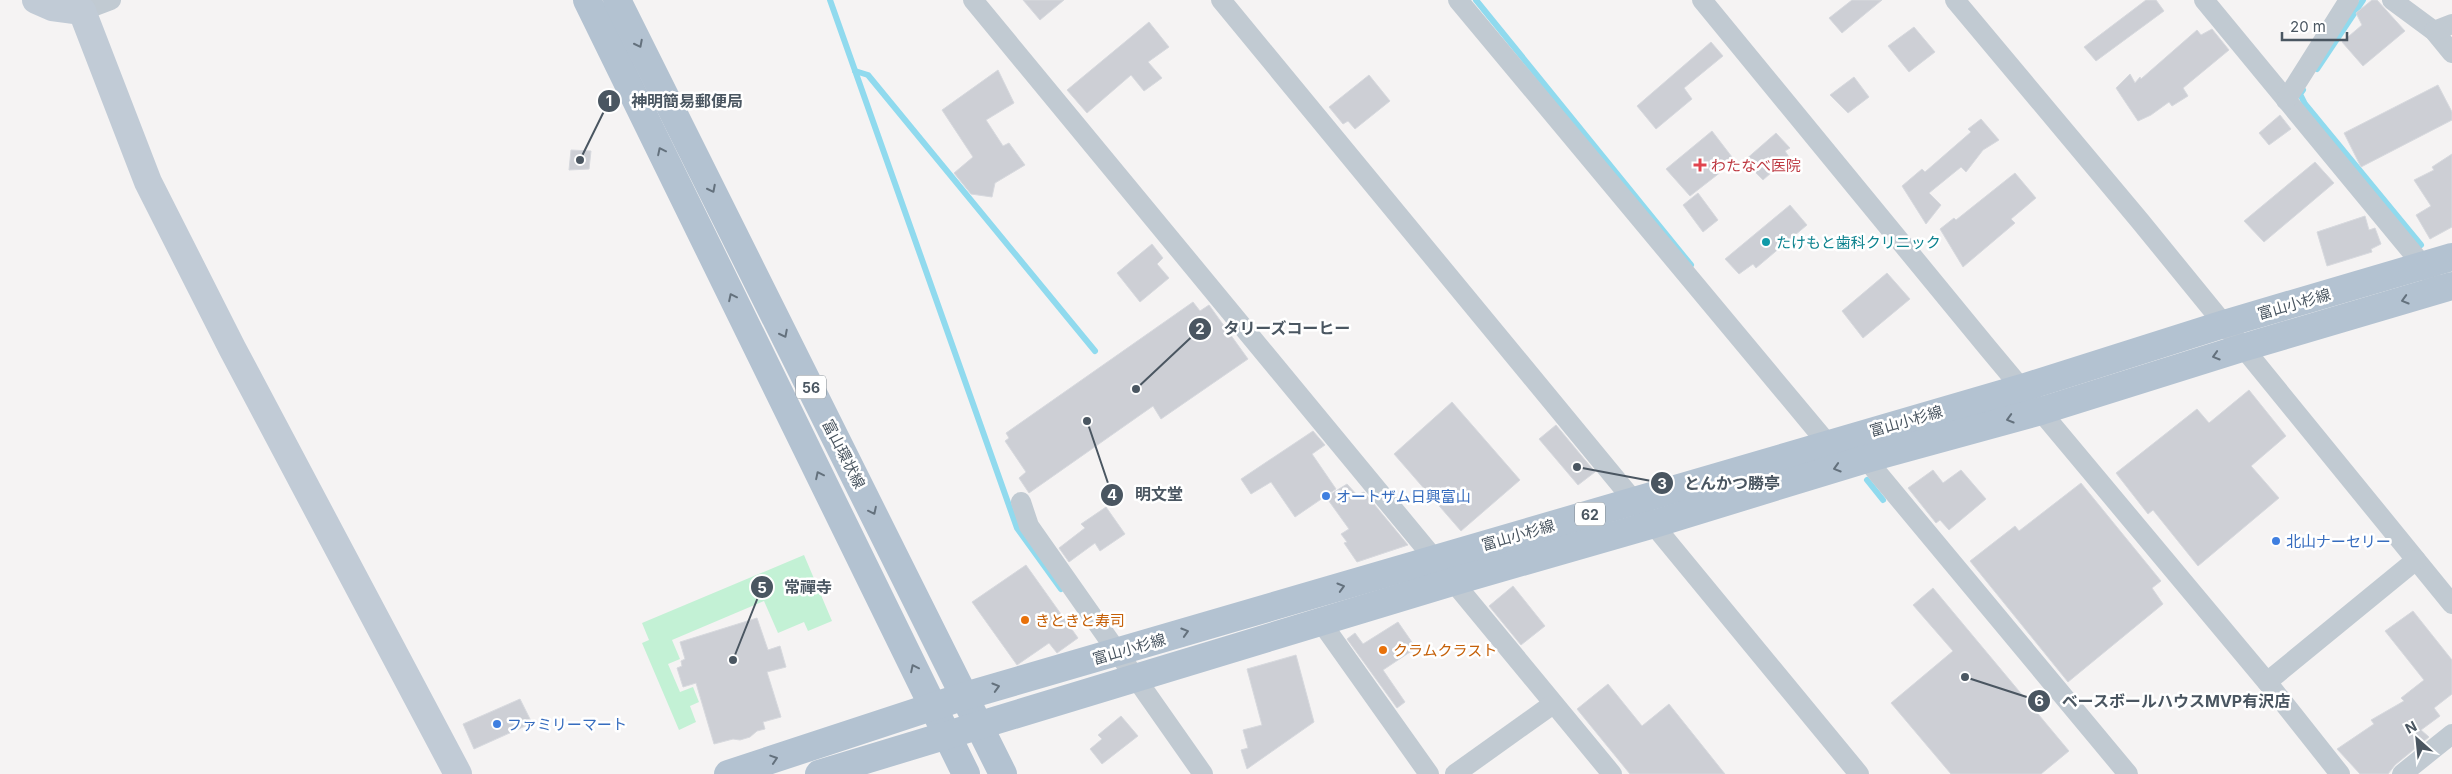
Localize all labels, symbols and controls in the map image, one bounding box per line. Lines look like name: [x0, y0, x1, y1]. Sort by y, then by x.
scale bar: [2282, 10, 2347, 42]
text: 20 m: [2290, 17, 2326, 36]
one-way arrow: [633, 38, 643, 47]
callout: 神明簡易郵便局: [596, 86, 753, 117]
text: 1: [606, 91, 612, 110]
text: 神明簡易郵便局: [631, 91, 743, 111]
one-way arrow: [657, 147, 667, 156]
place label: わたなべ医院: [1711, 156, 1801, 175]
marker: わたなべ医院: [1693, 158, 1707, 172]
one-way arrow: [706, 184, 716, 193]
place label: たけもと歯科クリニック: [1776, 233, 1941, 252]
marker: たけもと歯科クリニック: [1760, 236, 1772, 248]
street label: 富山小杉線: [2255, 285, 2333, 323]
one-way arrow: [728, 293, 739, 302]
one-way arrow: [2402, 294, 2410, 304]
callout: タリーズコーヒー: [1188, 313, 1361, 344]
text: タリーズコーヒー: [1223, 318, 1351, 338]
text: 2: [1195, 319, 1205, 338]
one-way arrow: [778, 329, 789, 338]
one-way arrow: [2212, 350, 2221, 360]
road number: 56: [796, 376, 826, 398]
street label: 富山小杉線: [1867, 402, 1945, 440]
one-way arrow: [2006, 413, 2015, 424]
street label: 富山環状線: [819, 416, 869, 492]
one-way arrow: [1834, 462, 1842, 472]
callout: とんかつ勝亭: [1649, 468, 1790, 499]
one-way arrow: [815, 471, 825, 480]
text: とんかつ勝亭: [1684, 473, 1780, 493]
text: 3: [1657, 474, 1667, 493]
callout: 明文堂: [1100, 479, 1193, 510]
text: 明文堂: [1135, 484, 1183, 504]
text: 4: [1107, 485, 1117, 504]
place label: オートザム日興富山: [1336, 487, 1471, 506]
marker: オートザム日興富山: [1320, 490, 1332, 502]
road number: 62: [1575, 502, 1605, 526]
one-way arrow: [867, 506, 877, 515]
street label: 富山小杉線: [1479, 516, 1557, 554]
place label: 北山ナーセリー: [2286, 532, 2391, 551]
marker: 北山ナーセリー: [2270, 535, 2282, 547]
callout: 常禪寺: [749, 572, 842, 603]
text: 常禪寺: [784, 577, 832, 597]
text: 5: [757, 578, 767, 597]
one-way arrow: [1337, 582, 1345, 592]
place label: きときと寿司: [1035, 611, 1125, 630]
marker: きときと寿司: [1019, 614, 1031, 626]
one-way arrow: [1181, 628, 1189, 638]
street label: 富山小杉線: [1090, 630, 1168, 668]
place label: クラムクラスト: [1393, 641, 1497, 660]
marker: クラムクラスト: [1377, 644, 1389, 656]
one-way arrow: [909, 664, 920, 673]
one-way arrow: [991, 683, 999, 693]
callout: ベースボールハウスMVP有沢店: [2027, 686, 2301, 717]
text: 6: [2034, 691, 2044, 710]
text: ベースボールハウスMVP有沢店: [2062, 691, 2290, 711]
north arrow: [2392, 714, 2442, 764]
place label: ファミリーマート: [507, 715, 627, 734]
text: N: [2402, 717, 2419, 737]
marker: ファミリーマート: [491, 718, 503, 730]
one-way arrow: [770, 754, 778, 764]

